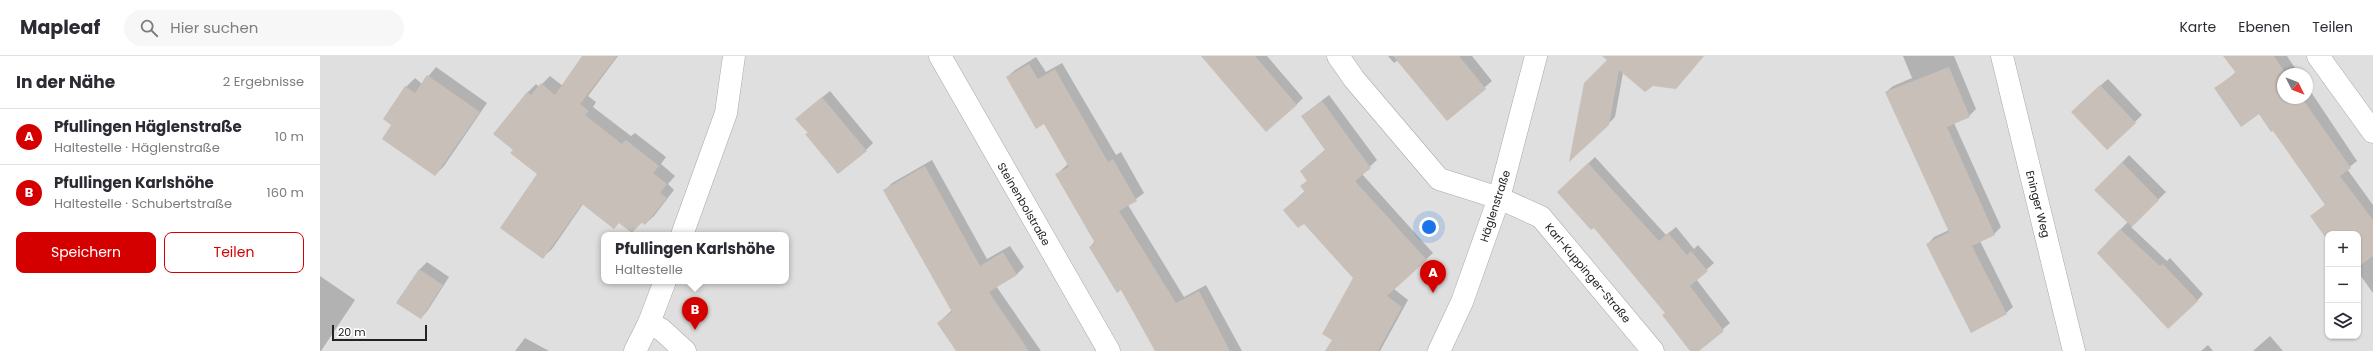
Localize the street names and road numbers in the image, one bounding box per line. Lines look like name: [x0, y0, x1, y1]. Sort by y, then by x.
street label: Steinenbolstraße: [994, 159, 1054, 249]
street label: Häglenstraße: [1476, 168, 1514, 244]
street label: Eninger Weg: [2022, 169, 2054, 239]
street label: Karl-Kuppinger-Straße: [1541, 220, 1635, 326]

